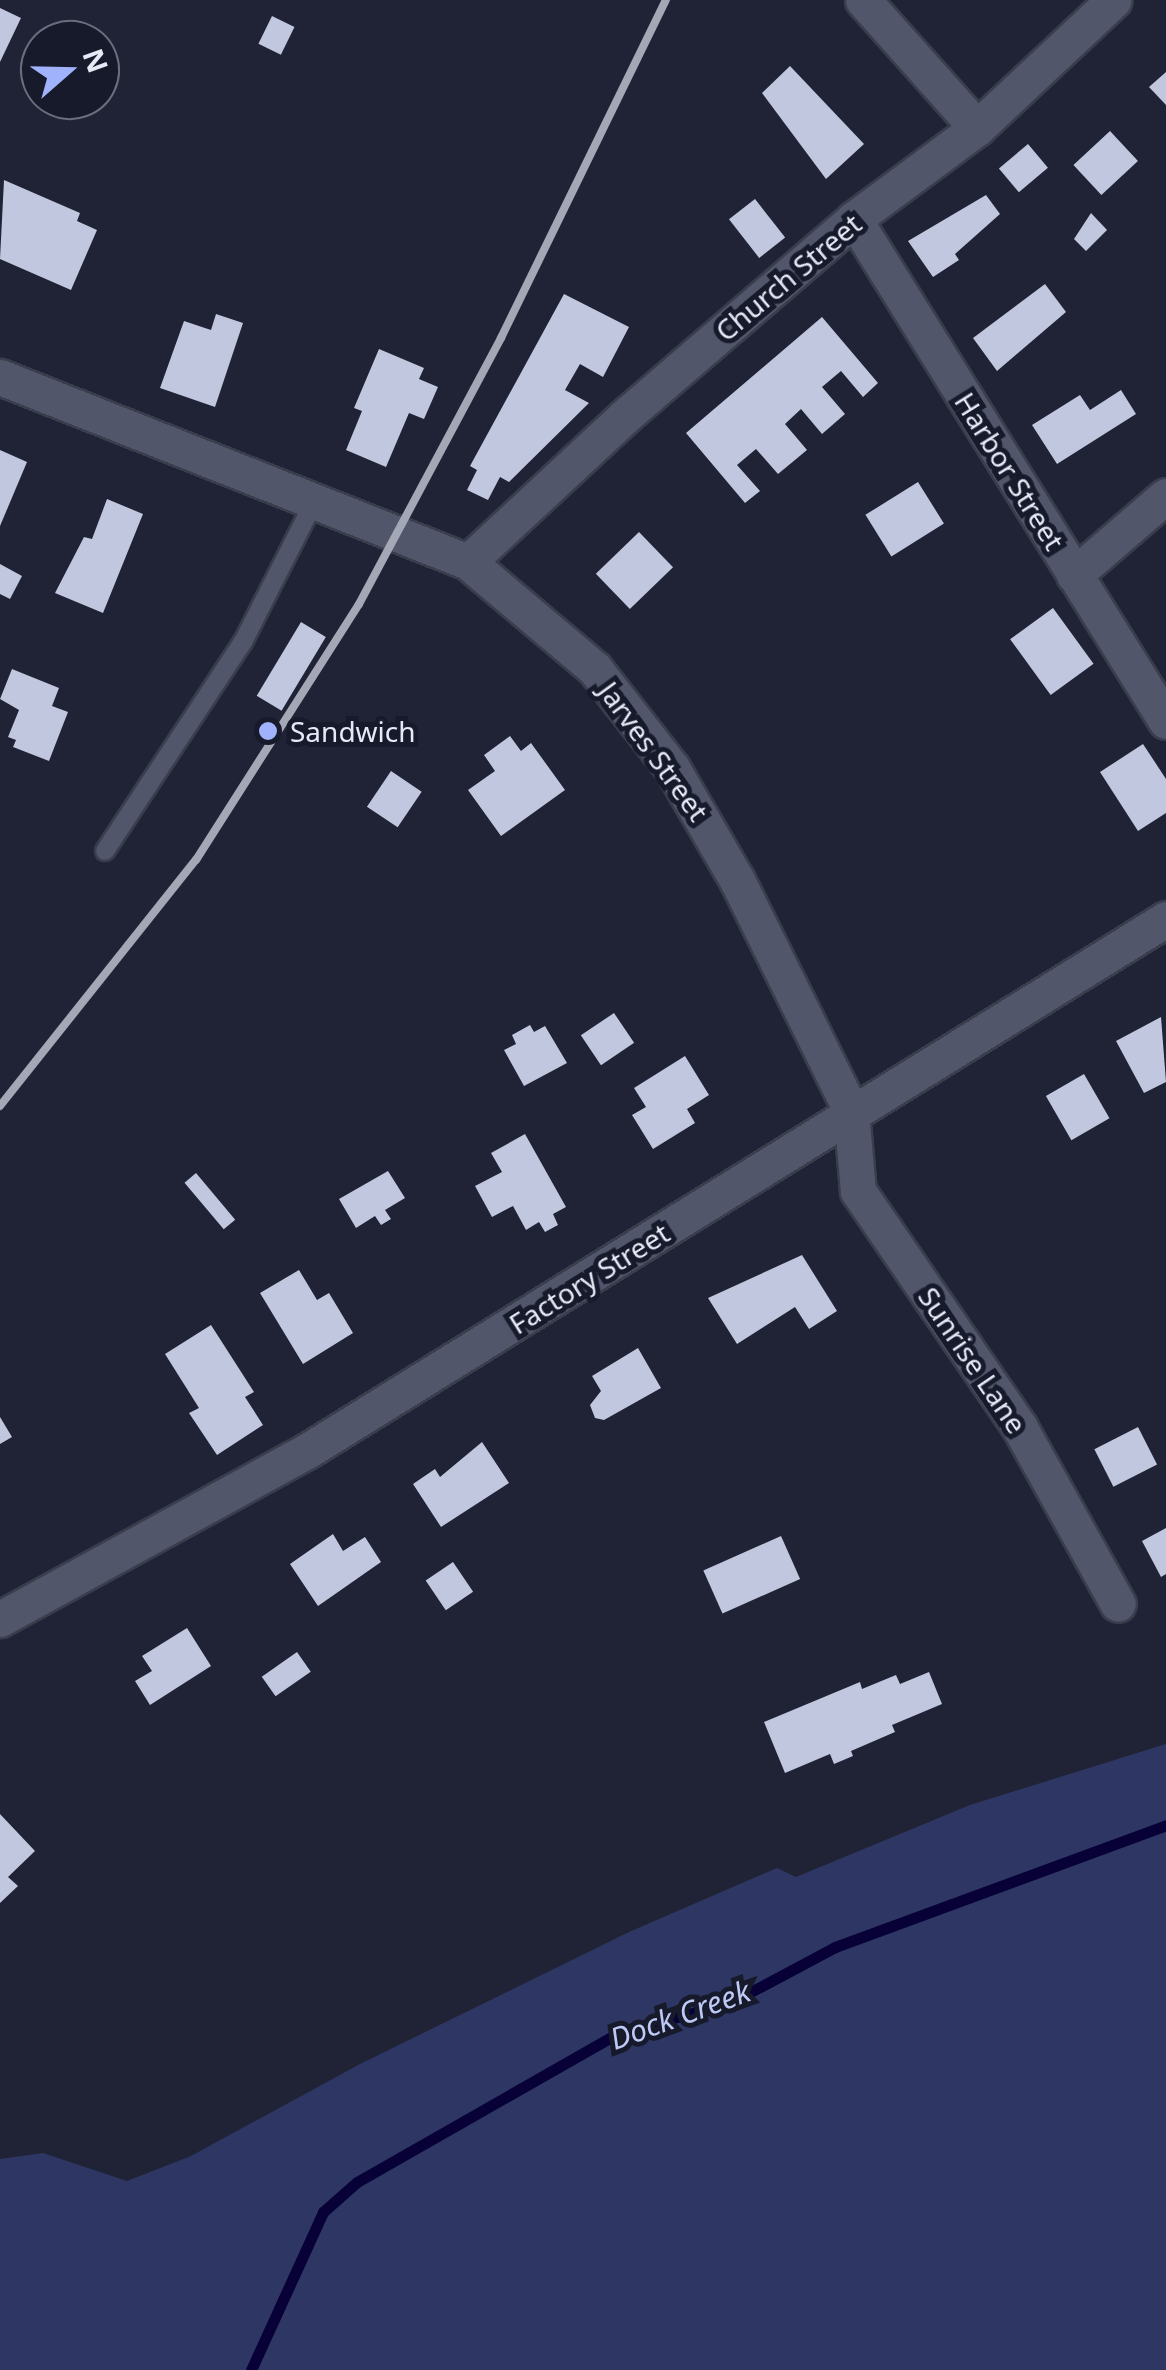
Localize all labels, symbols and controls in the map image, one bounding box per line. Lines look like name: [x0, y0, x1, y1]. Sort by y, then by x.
north arrow: [20, 20, 120, 120]
text: N: [75, 43, 118, 78]
street label: Church Street: [708, 206, 868, 348]
street label: Harbor Street: [948, 386, 1072, 556]
street label: Jarves Street: [592, 675, 716, 827]
place label: Sandwich: [290, 714, 416, 748]
marker: Sandwich: [255, 718, 281, 744]
street label: Factory Street: [503, 1216, 675, 1340]
street label: Sunrise Lane: [912, 1281, 1034, 1439]
water label: Dock Creek: [605, 1973, 755, 2057]

